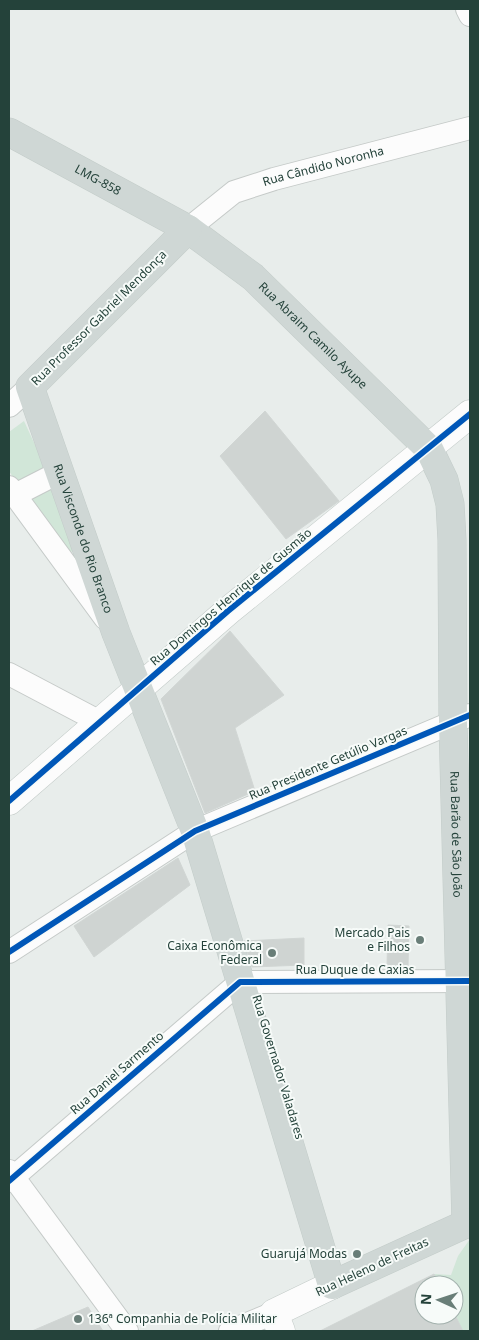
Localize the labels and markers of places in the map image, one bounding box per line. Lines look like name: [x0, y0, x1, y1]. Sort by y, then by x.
place label: Mercado Pais e Filhos: [335, 924, 410, 955]
marker: Mercado Pais e Filhos: [414, 934, 426, 946]
place label: Caixa Econômica Federal: [167, 937, 262, 968]
marker: Caixa Econômica Federal: [266, 947, 278, 959]
place label: Guarujá Modas: [261, 1245, 347, 1262]
marker: Guarujá Modas: [351, 1248, 363, 1260]
place label: 136ª Companhia de Polícia Militar: [88, 1310, 277, 1327]
marker: 136ª Companhia de Polícia Militar: [72, 1313, 84, 1325]

